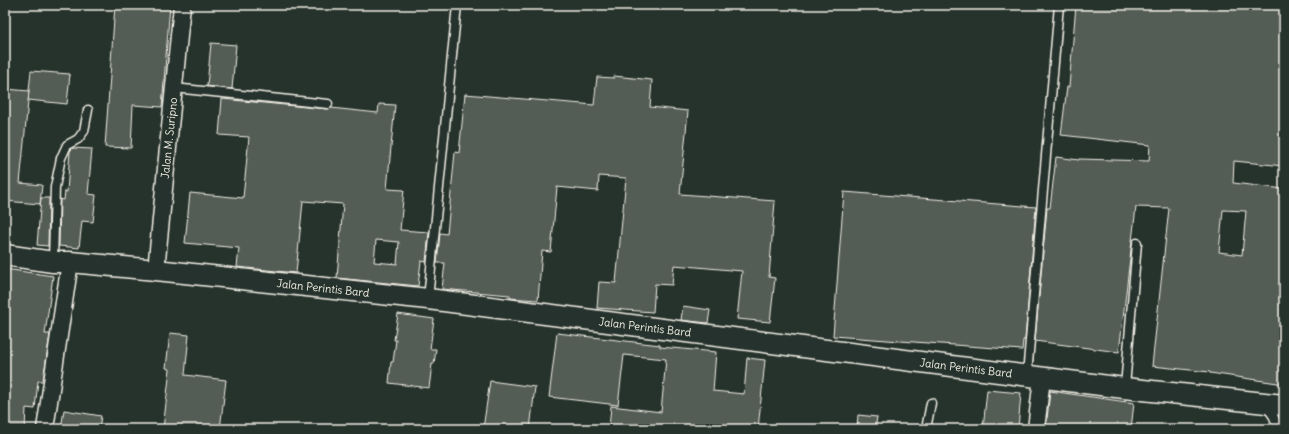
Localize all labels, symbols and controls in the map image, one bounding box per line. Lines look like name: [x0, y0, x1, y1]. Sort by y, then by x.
street label: Jalan M. Suripno: [158, 97, 180, 179]
street label: Jalan Perintis Bard: [276, 276, 371, 300]
street label: Jalan Perintis Bard: [598, 314, 693, 340]
street label: Jalan Perintis Bard: [919, 355, 1014, 381]

